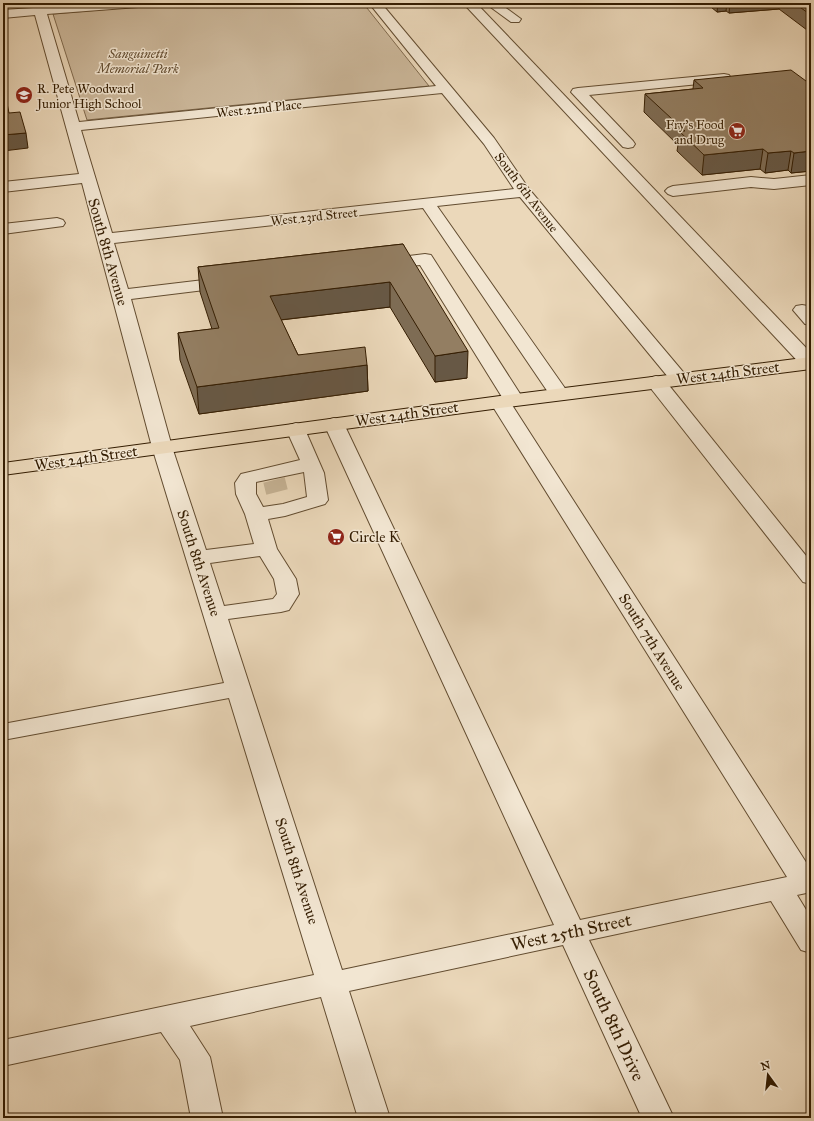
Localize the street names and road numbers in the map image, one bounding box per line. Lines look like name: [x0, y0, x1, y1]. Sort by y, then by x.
street label: West 22nd Place: [216, 96, 303, 121]
street label: South 6th Avenue: [491, 149, 562, 236]
street label: South 8th Avenue: [84, 196, 132, 308]
street label: West 23rd Street: [270, 204, 359, 230]
street label: West 24th Street: [675, 358, 781, 388]
street label: West 24th Street: [354, 398, 460, 430]
street label: West 24th Street: [33, 442, 139, 474]
street label: South 8th Avenue: [173, 507, 225, 619]
street label: South 7th Avenue: [615, 590, 689, 694]
street label: South 8th Avenue: [271, 815, 323, 927]
street label: West 25th Street: [509, 908, 634, 956]
street label: South 8th Drive: [578, 966, 650, 1084]

